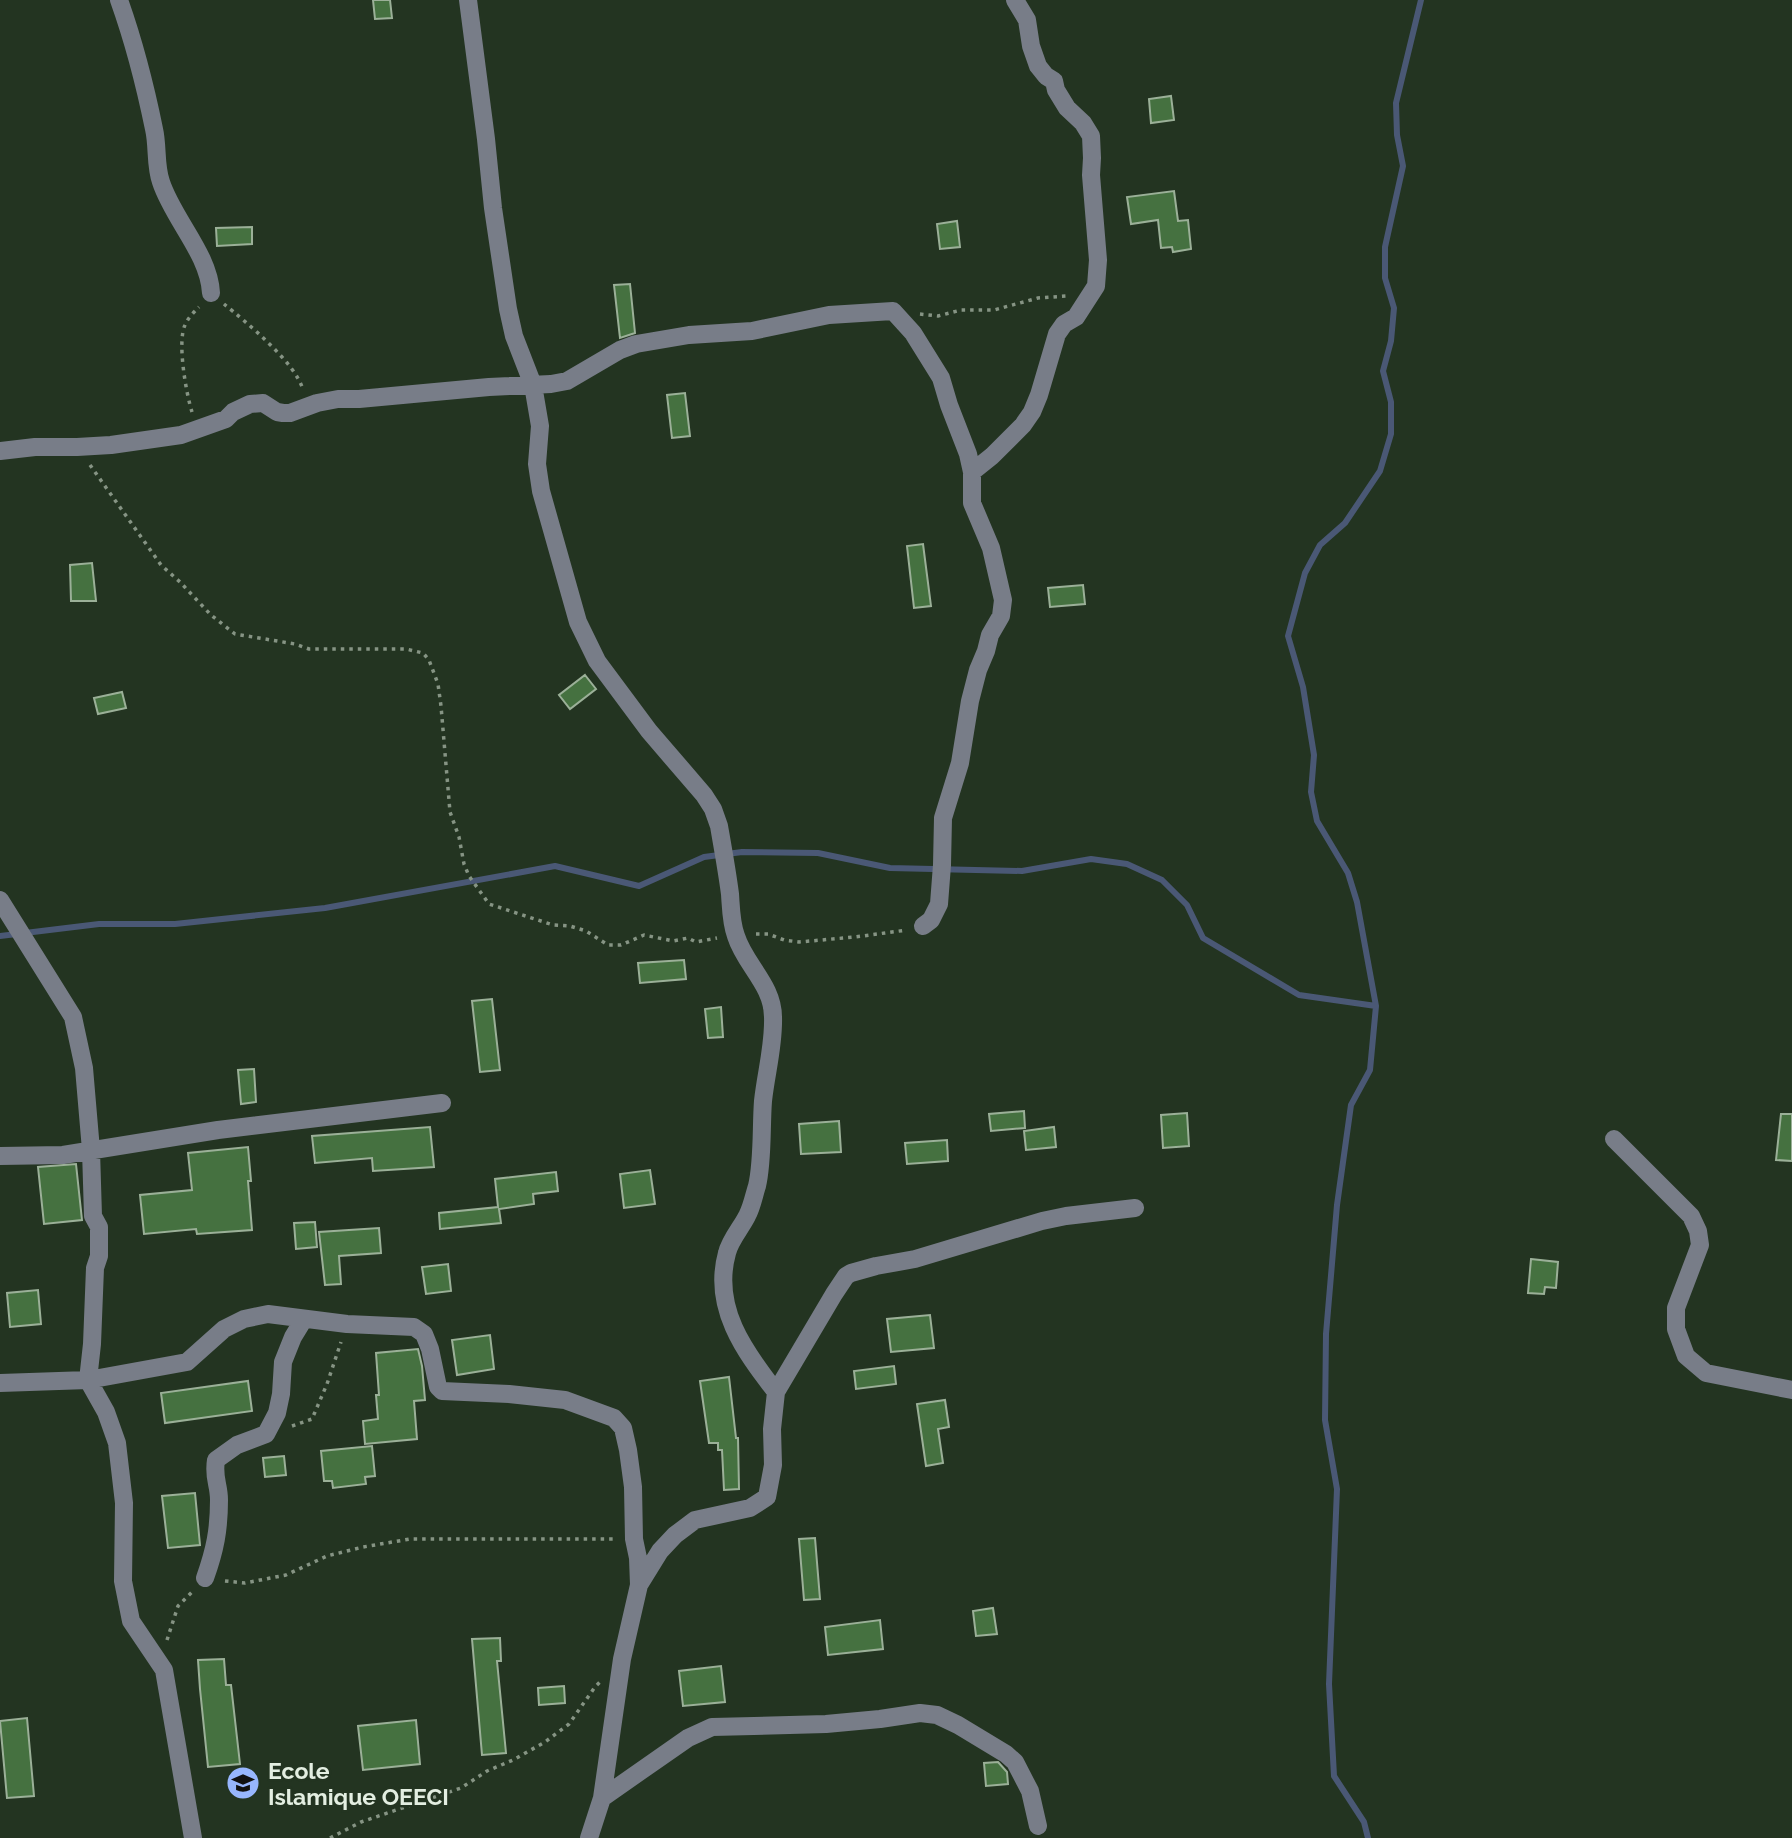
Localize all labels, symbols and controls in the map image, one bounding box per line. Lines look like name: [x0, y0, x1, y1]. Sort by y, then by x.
place label: Ecole Islamique OEECI: [268, 1757, 449, 1810]
school or university icon: Ecole Islamique OEECI: [224, 1764, 262, 1802]

